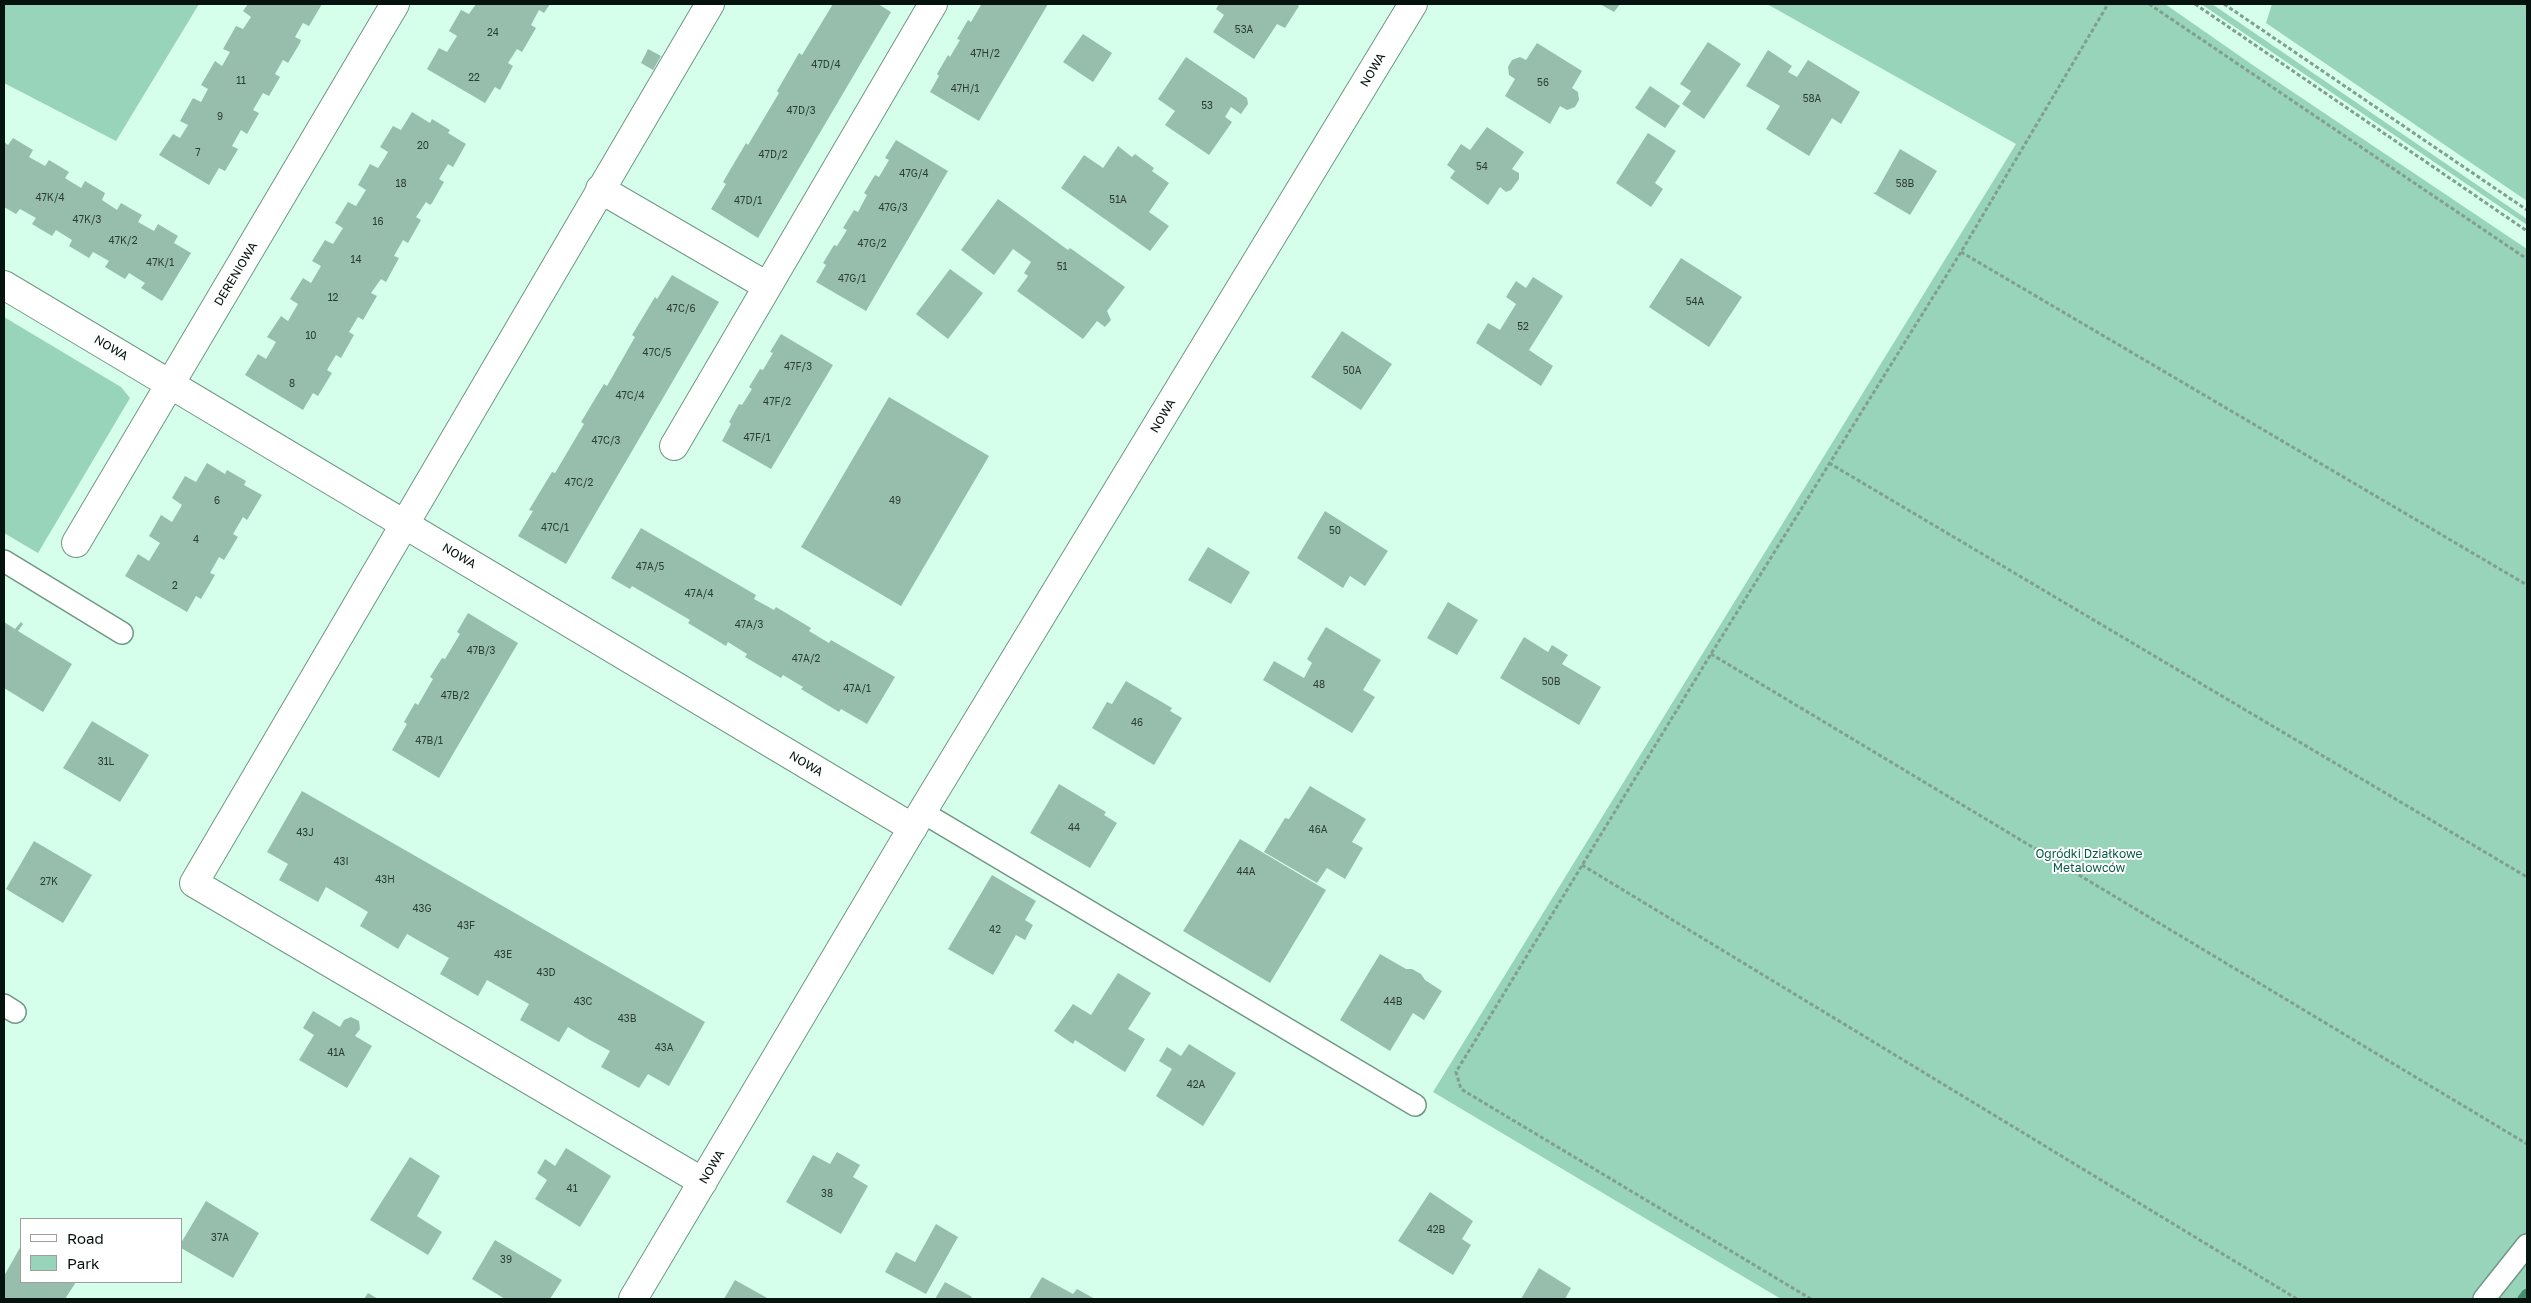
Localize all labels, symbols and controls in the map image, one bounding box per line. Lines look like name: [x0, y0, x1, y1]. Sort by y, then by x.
house number: 53A: [1235, 24, 1253, 36]
house number: 24: [487, 27, 499, 39]
house number: 47H/2: [970, 48, 1000, 60]
street label: NOWA: [1357, 51, 1389, 89]
house number: 47D/4: [811, 59, 841, 71]
house number: 22: [468, 72, 480, 84]
house number: 11: [236, 75, 246, 87]
house number: 56: [1537, 77, 1549, 89]
house number: 47H/1: [951, 83, 979, 95]
house number: 58A: [1803, 93, 1821, 105]
house number: 53: [1201, 100, 1213, 112]
house number: 47D/3: [786, 105, 816, 117]
house number: 9: [217, 111, 223, 123]
house number: 20: [417, 140, 429, 152]
house number: 7: [195, 147, 201, 159]
house number: 47D/2: [759, 149, 787, 161]
house number: 54: [1476, 161, 1488, 173]
house number: 47G/4: [899, 168, 929, 180]
house number: 18: [396, 178, 406, 190]
house number: 58B: [1896, 178, 1914, 190]
house number: 47K/4: [35, 192, 65, 204]
house number: 51A: [1109, 194, 1127, 206]
house number: 47D/1: [734, 195, 762, 207]
house number: 47G/3: [878, 202, 908, 214]
house number: 47K/3: [73, 214, 101, 226]
house number: 16: [373, 216, 383, 228]
house number: 47K/2: [109, 235, 137, 247]
house number: 47G/2: [857, 238, 887, 250]
street label: DERENIOWA: [211, 240, 261, 308]
house number: 14: [351, 254, 361, 266]
house number: 47K/1: [146, 257, 174, 269]
house number: 51: [1057, 261, 1067, 273]
house number: 47G/1: [838, 273, 866, 285]
house number: 12: [328, 292, 338, 304]
house number: 54A: [1686, 296, 1704, 308]
house number: 47C/6: [666, 303, 696, 315]
house number: 52: [1517, 321, 1529, 333]
house number: 10: [305, 330, 317, 342]
street label: NOWA: [92, 332, 130, 364]
house number: 47C/5: [643, 347, 671, 359]
house number: 47F/3: [784, 361, 812, 373]
house number: 50A: [1343, 365, 1361, 377]
house number: 8: [289, 378, 295, 390]
house number: 47C/4: [615, 390, 645, 402]
house number: 47F/2: [763, 396, 791, 408]
street label: NOWA: [1147, 397, 1179, 435]
house number: 47F/1: [744, 432, 770, 444]
house number: 47C/3: [592, 435, 620, 447]
house number: 47C/2: [565, 477, 593, 489]
house number: 6: [214, 495, 220, 507]
house number: 49: [889, 495, 901, 507]
house number: 47C/1: [541, 522, 569, 534]
house number: 50: [1329, 525, 1341, 537]
house number: 4: [193, 534, 199, 546]
street label: NOWA: [440, 540, 478, 572]
house number: 47A/5: [636, 561, 664, 573]
house number: 2: [172, 580, 178, 592]
house number: 47A/4: [685, 588, 713, 600]
house number: 47A/3: [735, 619, 763, 631]
house number: 47B/3: [467, 645, 495, 657]
house number: 47A/2: [792, 653, 820, 665]
house number: 50B: [1542, 676, 1560, 688]
house number: 48: [1313, 679, 1325, 691]
house number: 47A/1: [843, 683, 871, 695]
house number: 47B/2: [441, 690, 469, 702]
house number: 46: [1131, 717, 1143, 729]
house number: 47B/1: [415, 735, 443, 747]
street label: NOWA: [787, 748, 825, 780]
house number: 31L: [98, 756, 114, 768]
house number: 44: [1068, 822, 1080, 834]
house number: 46A: [1309, 824, 1327, 836]
house number: 43J: [296, 827, 314, 839]
park label: Ogródki Działkowe Metalowców: [2035, 847, 2143, 875]
house number: 43I: [333, 856, 349, 868]
house number: 44A: [1237, 866, 1255, 878]
house number: 43H: [375, 874, 395, 886]
house number: 27K: [40, 876, 58, 888]
house number: 43G: [413, 903, 431, 915]
house number: 43F: [457, 920, 475, 932]
house number: 42: [989, 924, 1001, 936]
house number: 43E: [494, 949, 512, 961]
house number: 43D: [537, 967, 555, 979]
house number: 43C: [574, 996, 592, 1008]
house number: 44B: [1384, 996, 1402, 1008]
house number: 43B: [618, 1013, 636, 1025]
house number: 43A: [655, 1042, 673, 1054]
house number: 41A: [327, 1047, 345, 1059]
house number: 42A: [1187, 1079, 1205, 1091]
street label: NOWA: [696, 1148, 728, 1186]
house number: 41: [567, 1183, 577, 1195]
house number: 38: [821, 1188, 833, 1200]
legend: [20, 1218, 182, 1283]
house number: 42B: [1427, 1224, 1445, 1236]
text: Road: [67, 1229, 104, 1247]
house number: 37A: [211, 1232, 229, 1244]
text: Park: [67, 1254, 99, 1272]
house number: 39: [500, 1254, 512, 1266]

